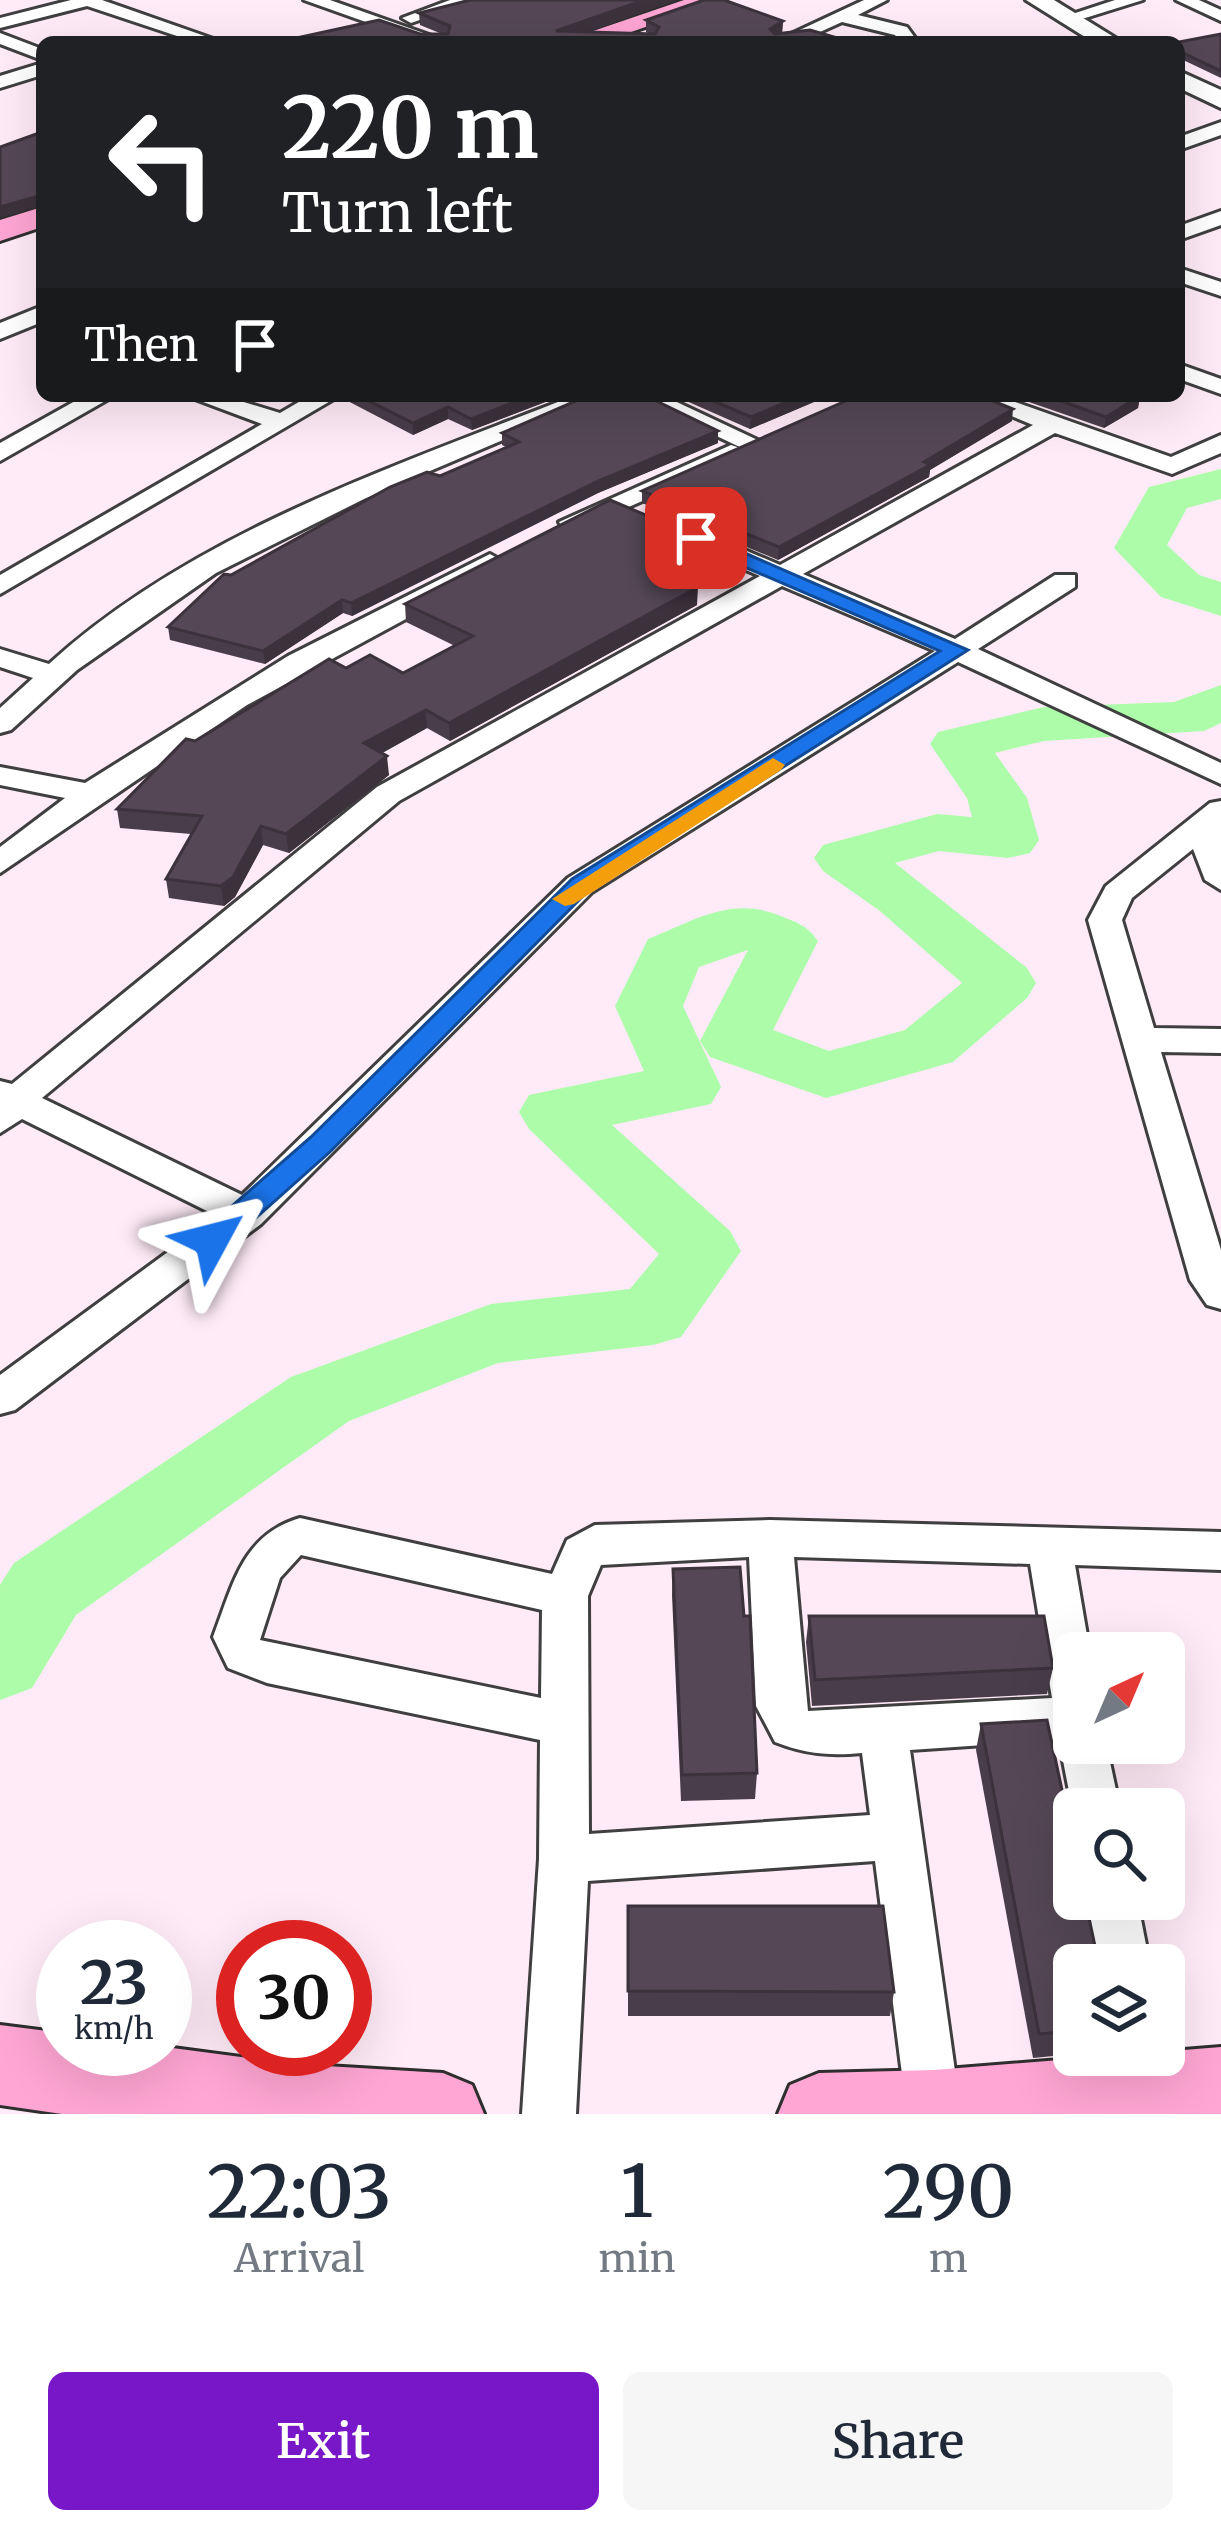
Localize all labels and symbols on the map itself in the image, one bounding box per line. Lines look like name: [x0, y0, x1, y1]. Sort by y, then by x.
pin: [645, 487, 747, 589]
position arrow: [149, 1177, 275, 1303]
north arrow: [1053, 1632, 1185, 1764]
speed limit sign: 30: [216, 1920, 372, 2076]

